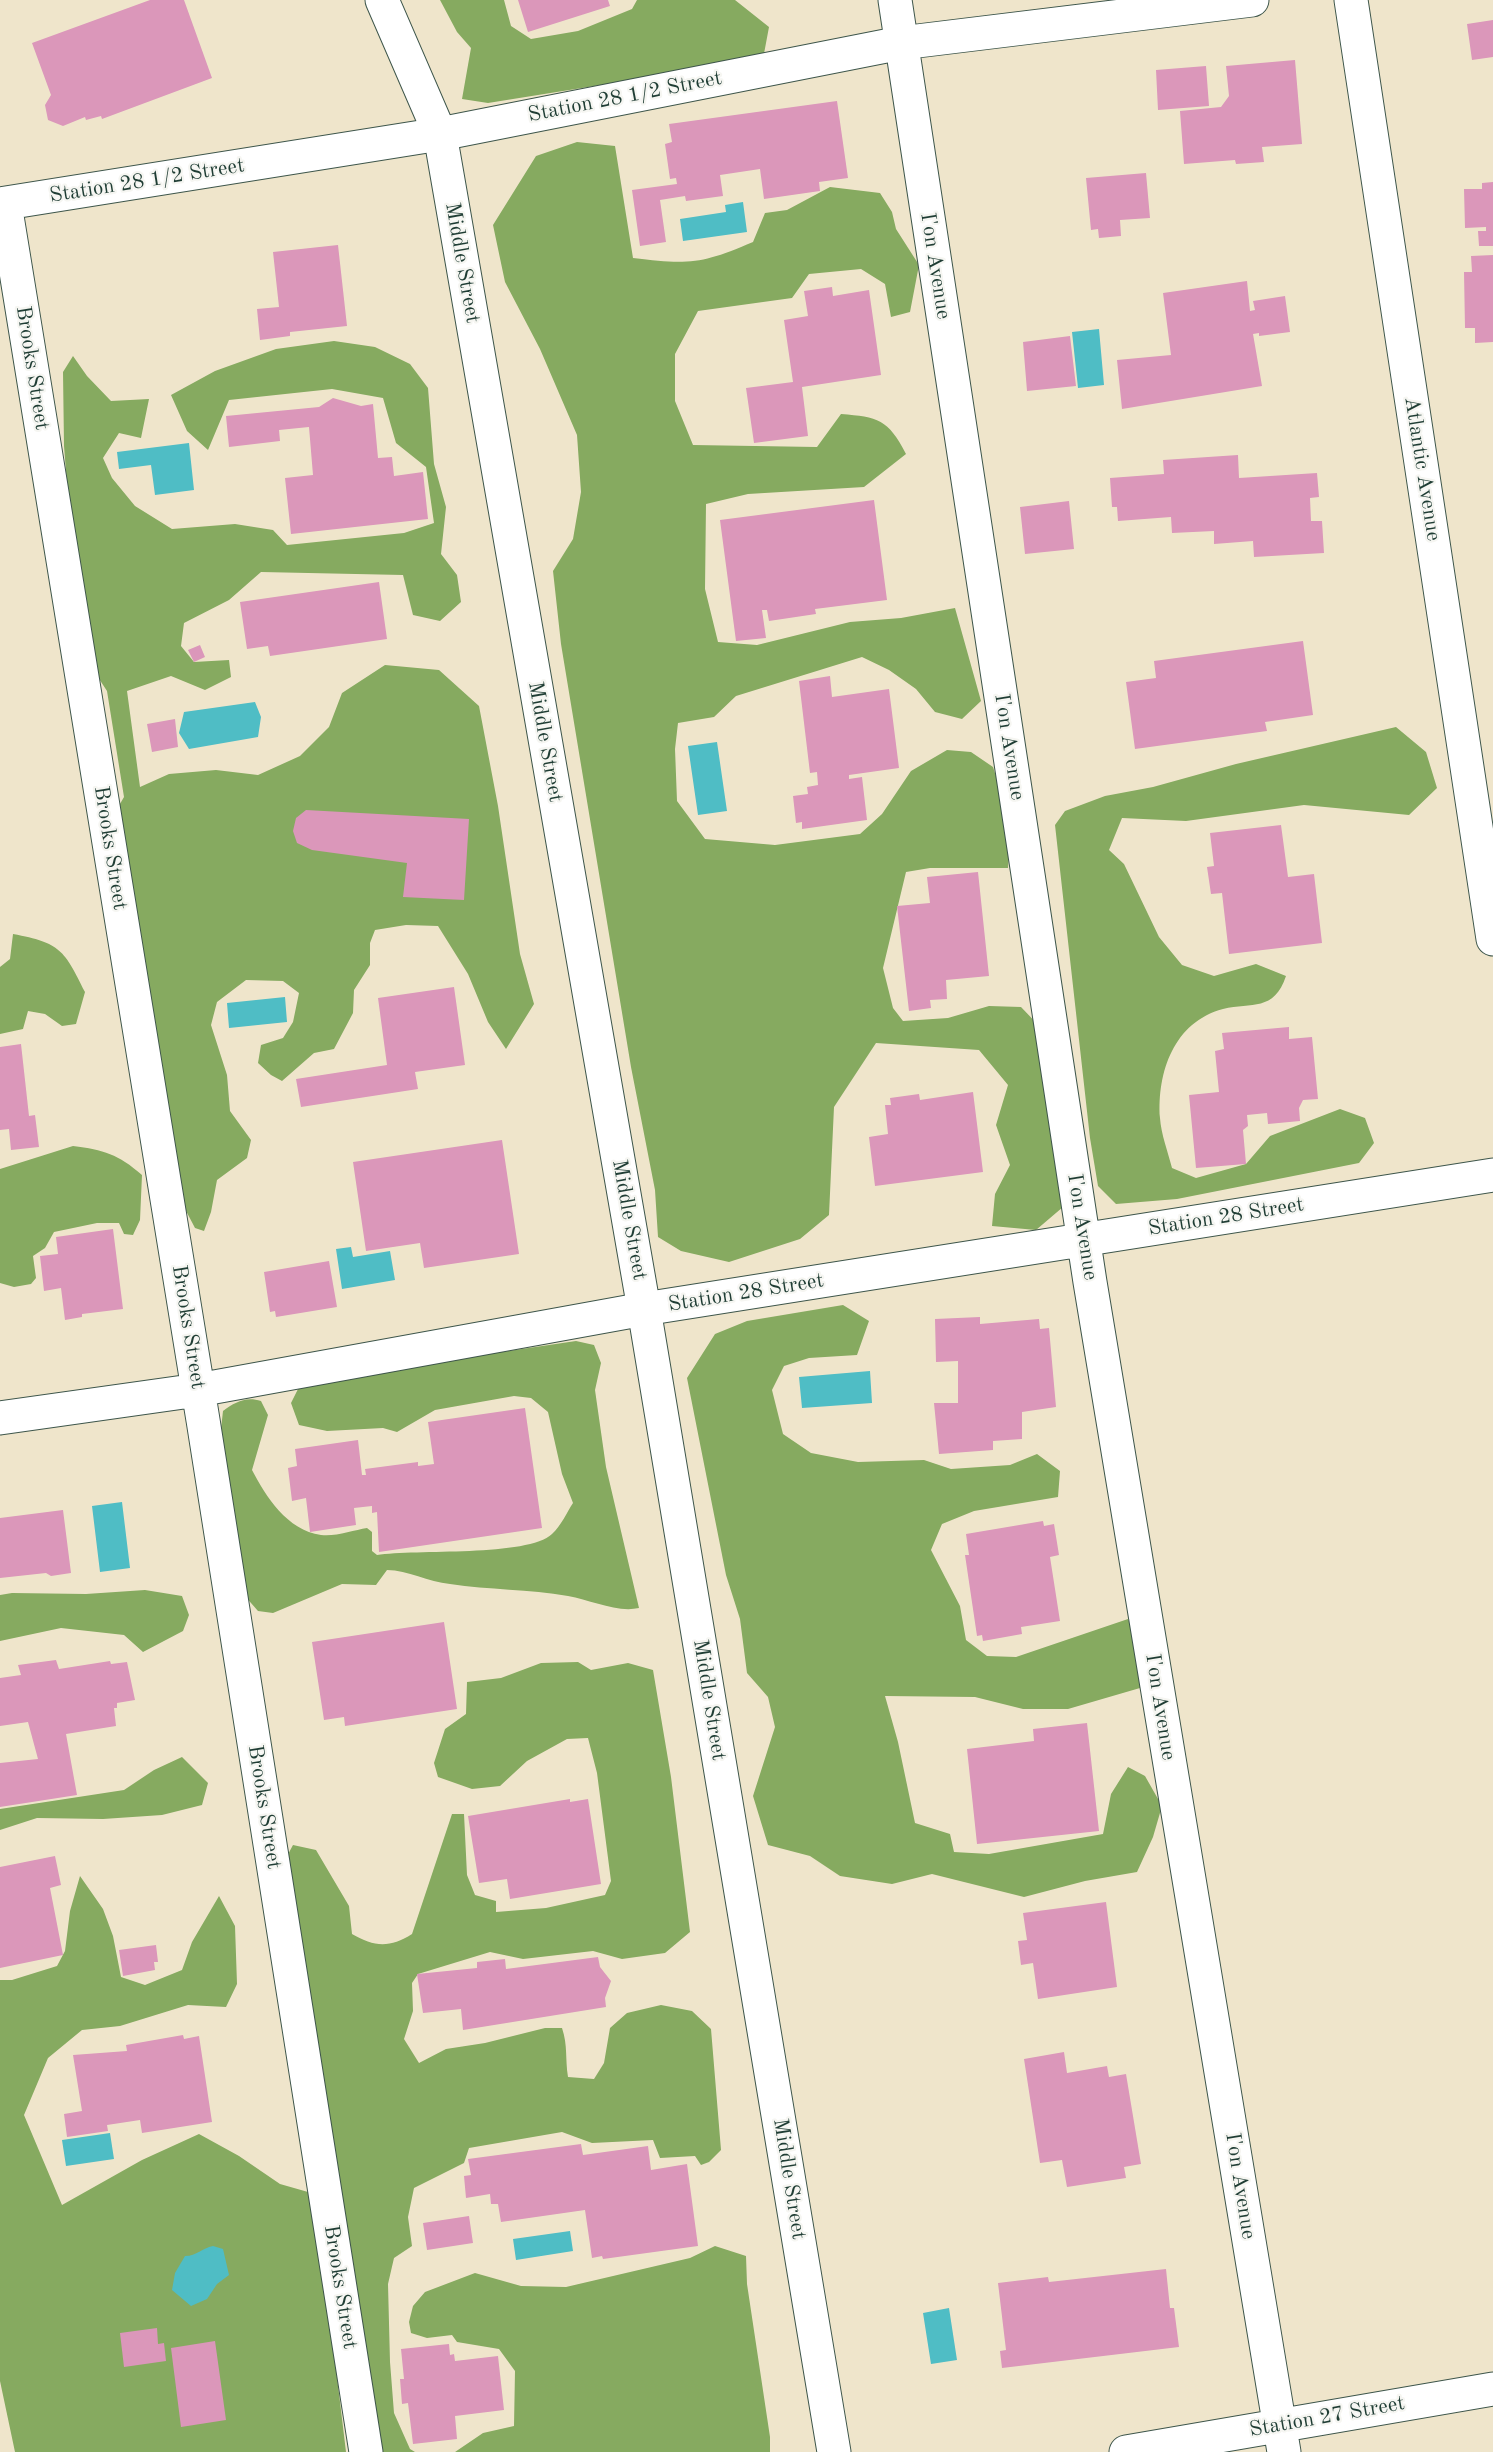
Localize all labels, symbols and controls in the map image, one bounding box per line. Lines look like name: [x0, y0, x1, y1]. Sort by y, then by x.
street label: Station 28 1/2 Street: [526, 66, 724, 128]
street label: Station 28 1/2 Street: [48, 153, 246, 209]
street label: Middle Street: [439, 201, 485, 325]
street label: I'on Avenue: [914, 211, 956, 321]
street label: Brooks Street: [10, 304, 54, 432]
street label: Atlantic Avenue: [1398, 395, 1446, 543]
street label: Middle Street: [522, 680, 568, 804]
street label: I'on Avenue: [988, 692, 1030, 802]
street label: Brooks Street: [88, 784, 132, 912]
street label: Middle Street: [606, 1158, 652, 1282]
street label: I'on Avenue: [1061, 1172, 1103, 1282]
street label: Station 28 Street: [1146, 1192, 1306, 1242]
street label: Brooks Street: [166, 1263, 210, 1391]
street label: Station 28 Street: [666, 1268, 826, 1318]
street label: Middle Street: [687, 1638, 731, 1762]
street label: I'on Avenue: [1139, 1652, 1181, 1762]
street label: Brooks Street: [242, 1743, 286, 1871]
street label: Middle Street: [767, 2117, 811, 2241]
street label: I'on Avenue: [1219, 2131, 1261, 2241]
street label: Brooks Street: [318, 2223, 362, 2351]
street label: Station 27 Street: [1247, 2391, 1407, 2443]

